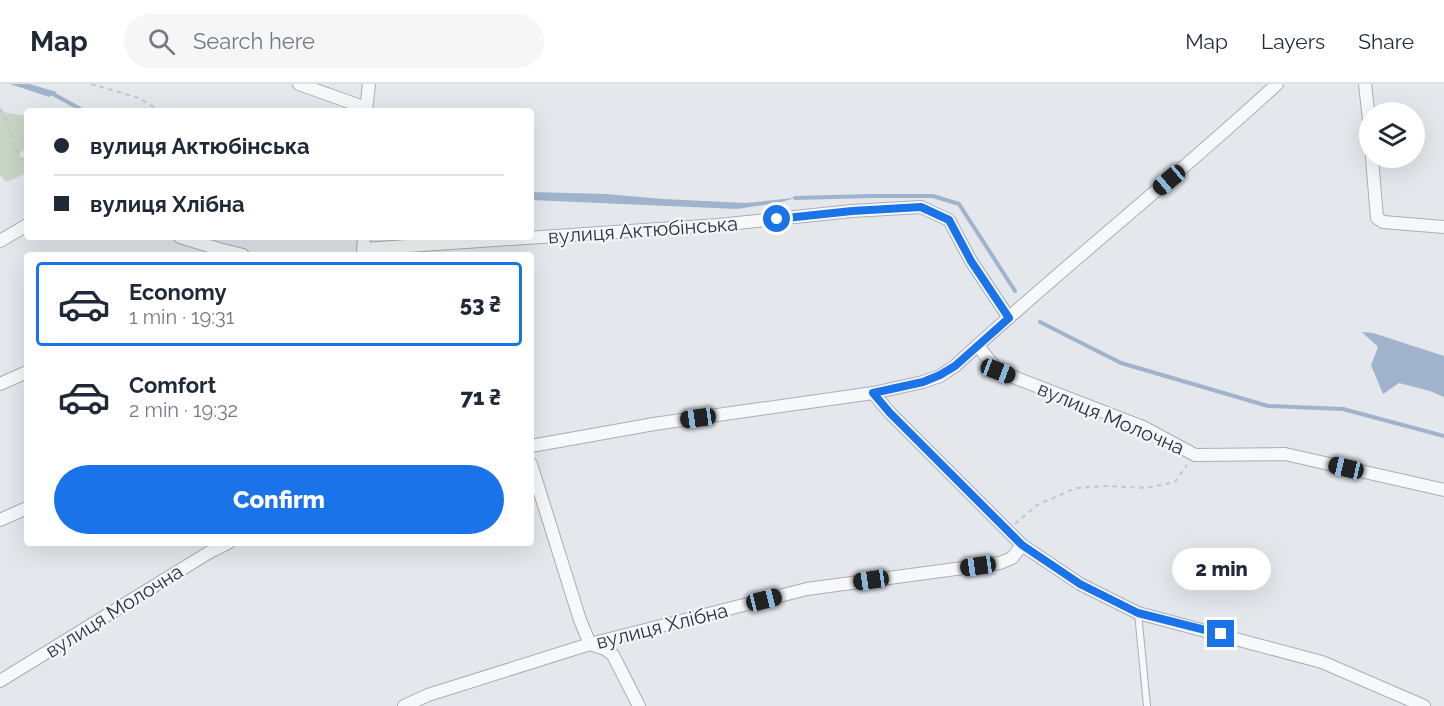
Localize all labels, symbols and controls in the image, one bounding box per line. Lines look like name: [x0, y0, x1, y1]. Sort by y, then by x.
search box: [124, 14, 544, 68]
text: Map: [30, 25, 88, 58]
icon: search: [145, 25, 178, 58]
text: Search here: [193, 28, 315, 54]
text: Map: [1185, 29, 1228, 54]
text: Layers: [1261, 29, 1325, 54]
text: Share: [1358, 29, 1414, 54]
map controls: [1359, 102, 1425, 168]
button: layers: [1359, 102, 1425, 168]
text: вулиця Актюбінська: [90, 133, 310, 159]
car: [1149, 162, 1189, 198]
text: вулиця Хлібна: [90, 191, 245, 217]
route start: [763, 205, 790, 232]
street label: вулиця Актюбінська: [547, 211, 739, 249]
icon: car: [57, 277, 111, 331]
text: Economy: [129, 279, 227, 305]
text: 53 ₴: [460, 291, 501, 317]
text: 1 min · 19:31: [129, 305, 234, 329]
car: [978, 356, 1018, 386]
icon: car: [57, 370, 111, 424]
text: Comfort: [129, 372, 216, 398]
street label: вулиця Молочна: [1034, 376, 1188, 460]
text: 71 ₴: [460, 384, 501, 410]
text: 2 min · 19:32: [129, 398, 238, 422]
car: [679, 407, 717, 429]
car: [1326, 455, 1366, 481]
button: Confirm: [54, 465, 504, 534]
callout: 2 min: [1172, 547, 1270, 589]
car: [959, 555, 997, 577]
text: 2 min: [1195, 557, 1248, 581]
street label: вулиця Молочна: [41, 559, 187, 663]
car: [852, 569, 890, 591]
car: [744, 587, 784, 613]
street label: вулиця Хлібна: [594, 598, 730, 654]
route end: [1207, 620, 1234, 647]

